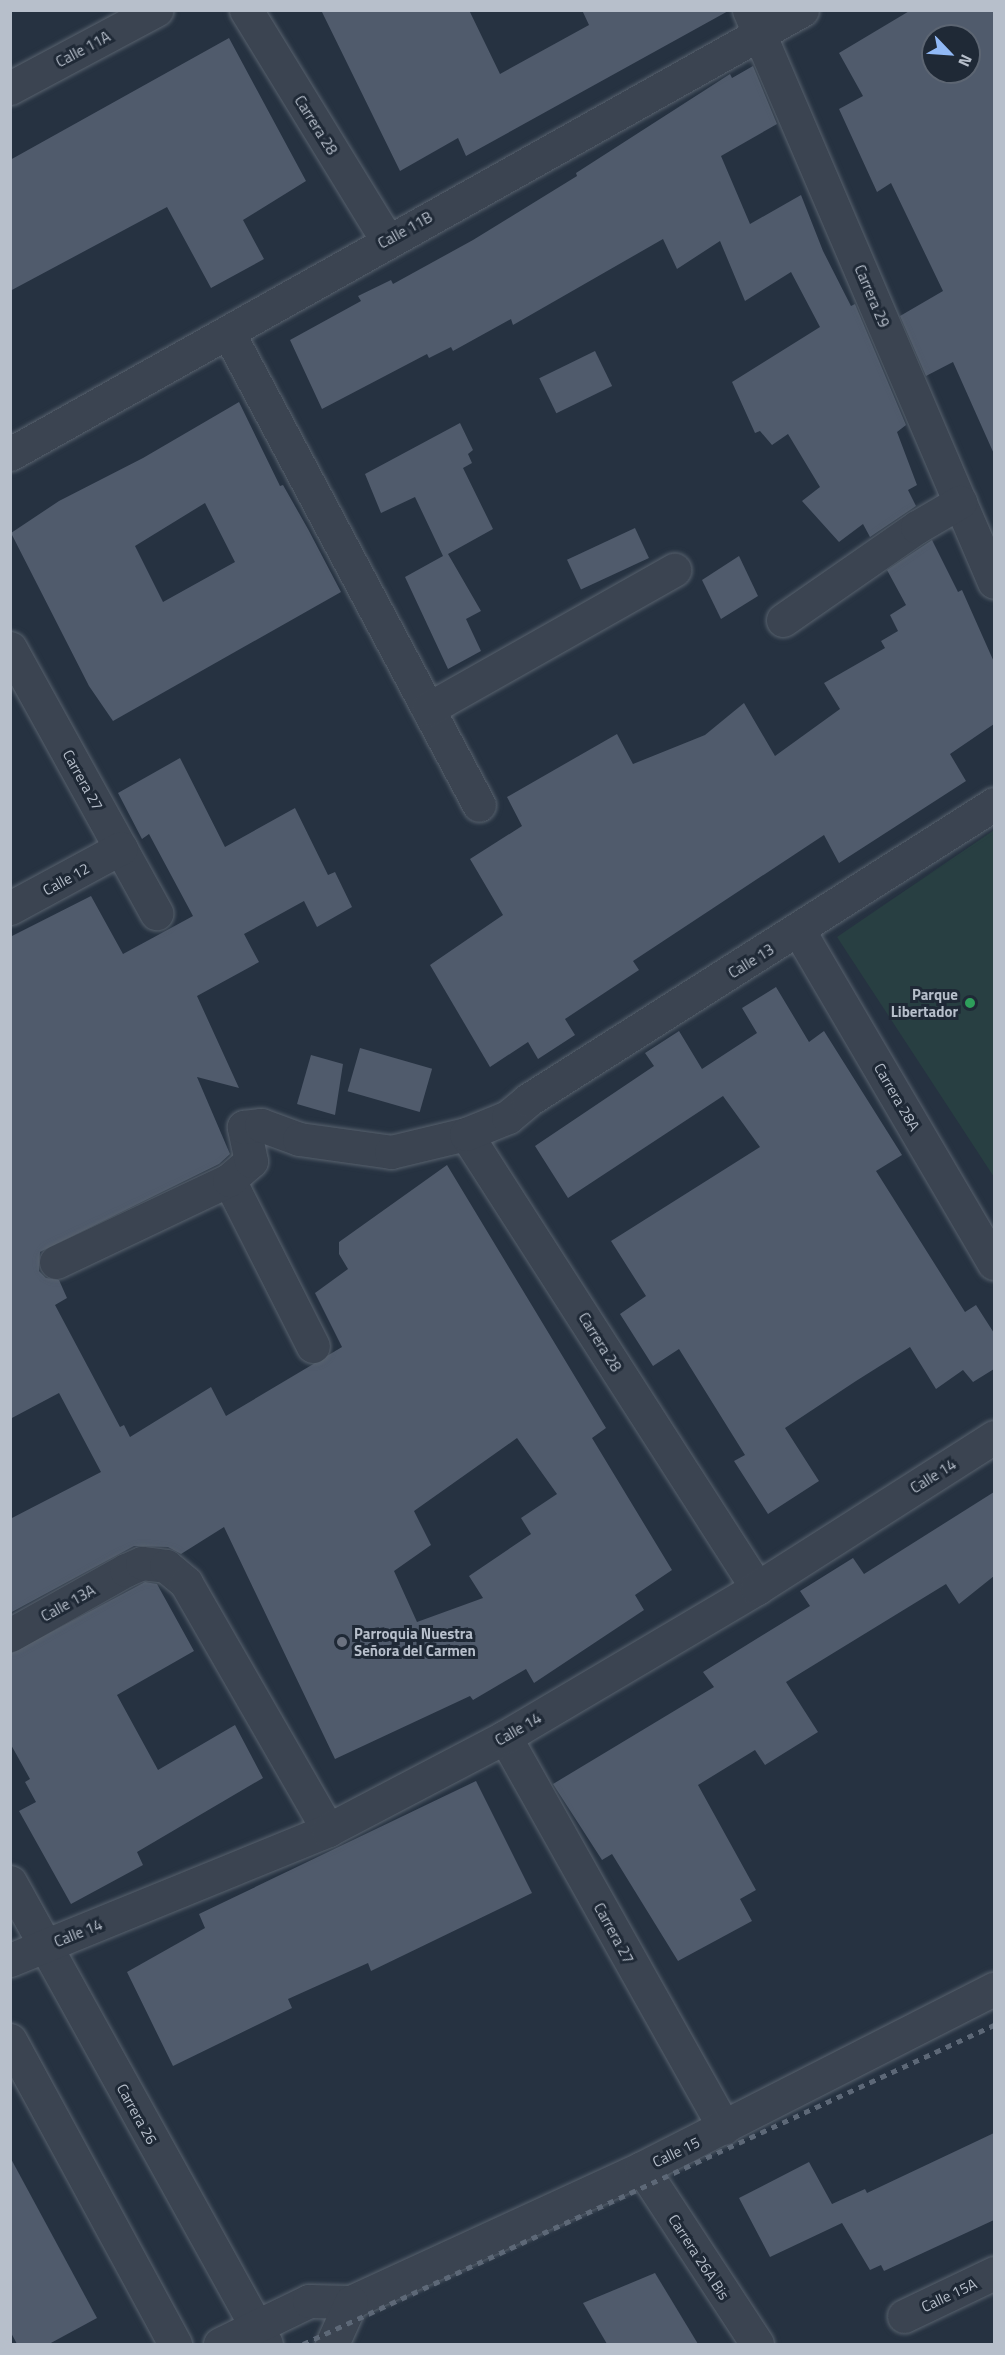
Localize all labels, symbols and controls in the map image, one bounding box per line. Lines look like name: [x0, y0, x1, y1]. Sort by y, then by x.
north arrow: [921, 24, 981, 84]
street label: Calle 11A: [53, 27, 113, 71]
text: N: [952, 51, 979, 71]
street label: Carrera 28: [291, 92, 341, 158]
street label: Calle 11B: [375, 208, 435, 252]
street label: Carrera 29: [851, 262, 893, 330]
street label: Carrera 27: [59, 747, 107, 813]
street label: Calle 12: [40, 859, 92, 899]
street label: Calle 13: [725, 940, 777, 982]
place label: Parque Libertador: [891, 985, 958, 1020]
marker: Parque Libertador: [963, 996, 977, 1010]
street label: Carrera 28A: [870, 1060, 924, 1134]
street label: Carrera 28: [575, 1309, 625, 1375]
street label: Calle 14: [907, 1455, 959, 1497]
street label: Calle 13A: [38, 1581, 98, 1625]
place label: Parroquia Nuestra Señora del Carmen: [354, 1624, 476, 1659]
marker: Parroquia Nuestra Señora del Carmen: [335, 1635, 349, 1649]
street label: Calle 14: [492, 1709, 544, 1749]
street label: Carrera 27: [590, 1900, 638, 1966]
street label: Calle 14: [51, 1915, 105, 1951]
street label: Carrera 26: [113, 2081, 161, 2147]
street label: Calle 15: [649, 2133, 703, 2171]
street label: Carrera 26A Bis: [665, 2211, 733, 2303]
street label: Calle 15A: [918, 2274, 980, 2316]

